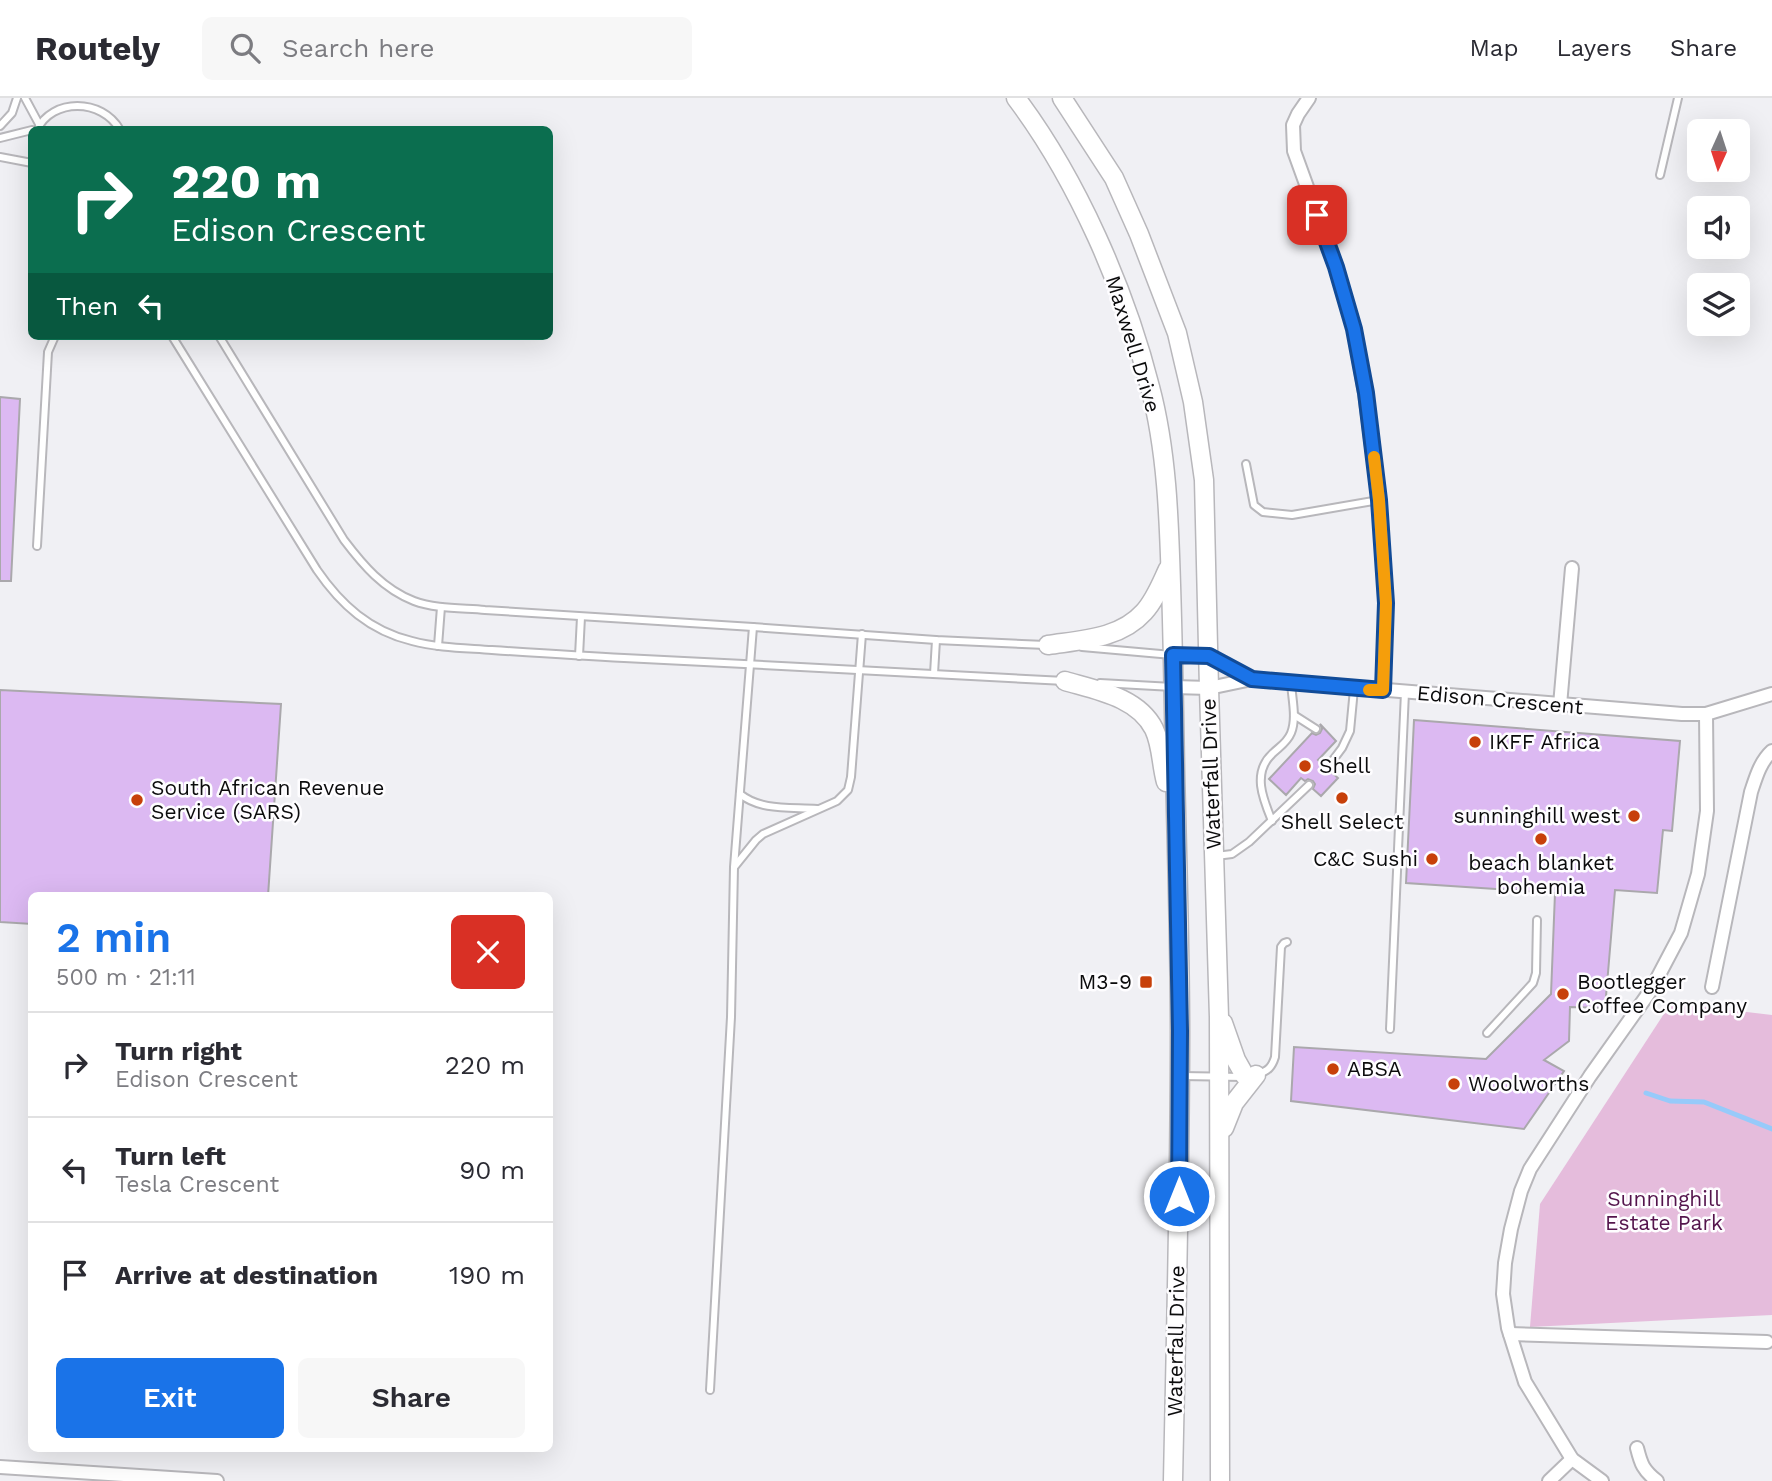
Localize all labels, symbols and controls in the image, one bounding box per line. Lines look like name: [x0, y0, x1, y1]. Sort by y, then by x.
search box: [202, 17, 692, 80]
text: Routely: [35, 29, 160, 68]
icon: search: [226, 29, 264, 67]
text: Search here: [282, 33, 434, 63]
text: Map: [1470, 34, 1518, 62]
text: Layers: [1556, 34, 1632, 62]
text: Share: [1670, 34, 1737, 62]
north arrow: [1687, 119, 1750, 182]
map controls: [1687, 119, 1750, 336]
text: 220 m: [171, 152, 321, 210]
icon: right: [56, 154, 147, 245]
pin: [1287, 185, 1347, 245]
icon: arrive: [1298, 196, 1336, 234]
button: sound: [1687, 196, 1750, 259]
text: Edison Crescent: [171, 211, 425, 249]
street label: Maxwell Drive: [1101, 272, 1166, 415]
button: layers: [1687, 273, 1750, 336]
icon: left: [132, 287, 170, 325]
text: Then: [56, 291, 118, 321]
street label: Edison Crescent: [1416, 680, 1584, 719]
street label: Waterfall Drive: [1195, 698, 1226, 850]
place label: IKFF Africa: [1489, 729, 1600, 754]
marker: IKFF Africa: [1467, 734, 1483, 750]
place label: Shell: [1319, 753, 1371, 778]
marker: Shell: [1297, 758, 1313, 774]
place label: South African Revenue Service (SARS): [151, 775, 384, 824]
marker: Shell Select: [1334, 790, 1350, 806]
marker: South African Revenue Service (SARS): [129, 792, 145, 808]
place label: sunninghill west: [1454, 803, 1620, 828]
marker: sunninghill west: [1626, 808, 1642, 824]
place label: Shell Select: [1281, 809, 1403, 834]
marker: beach blanket bohemia: [1533, 831, 1549, 847]
place label: C&C Sushi: [1313, 846, 1418, 871]
place label: beach blanket bohemia: [1468, 850, 1614, 899]
marker: C&C Sushi: [1424, 851, 1440, 867]
text: 2 min: [56, 913, 171, 962]
button: close: [451, 915, 525, 989]
text: 500 m · 21:11: [56, 964, 196, 991]
place label: M3-9: [1078, 969, 1132, 994]
place label: Bootlegger Coffee Company: [1577, 969, 1747, 1018]
marker: M3-9: [1138, 974, 1154, 990]
marker: Bootlegger Coffee Company: [1555, 986, 1571, 1002]
text: Turn right: [115, 1036, 242, 1066]
icon: right: [56, 1046, 94, 1084]
text: 220 m: [445, 1050, 525, 1080]
place label: ABSA: [1347, 1056, 1402, 1081]
marker: ABSA: [1325, 1061, 1341, 1077]
text: Edison Crescent: [115, 1066, 298, 1093]
place label: Woolworths: [1468, 1071, 1589, 1096]
marker: Woolworths: [1446, 1076, 1462, 1092]
text: Turn left: [115, 1141, 226, 1171]
icon: left: [56, 1151, 94, 1189]
text: 90 m: [459, 1155, 525, 1185]
position arrow: [1142, 1159, 1216, 1233]
text: Tesla Crescent: [115, 1171, 279, 1198]
park label: Sunninghill Estate Park: [1605, 1186, 1723, 1235]
icon: arrive: [56, 1256, 94, 1294]
text: Arrive at destination: [115, 1260, 378, 1290]
text: 190 m: [449, 1260, 525, 1290]
street label: Waterfall Drive: [1162, 1265, 1189, 1417]
button: Exit: [56, 1358, 284, 1438]
button: Share: [298, 1358, 525, 1438]

